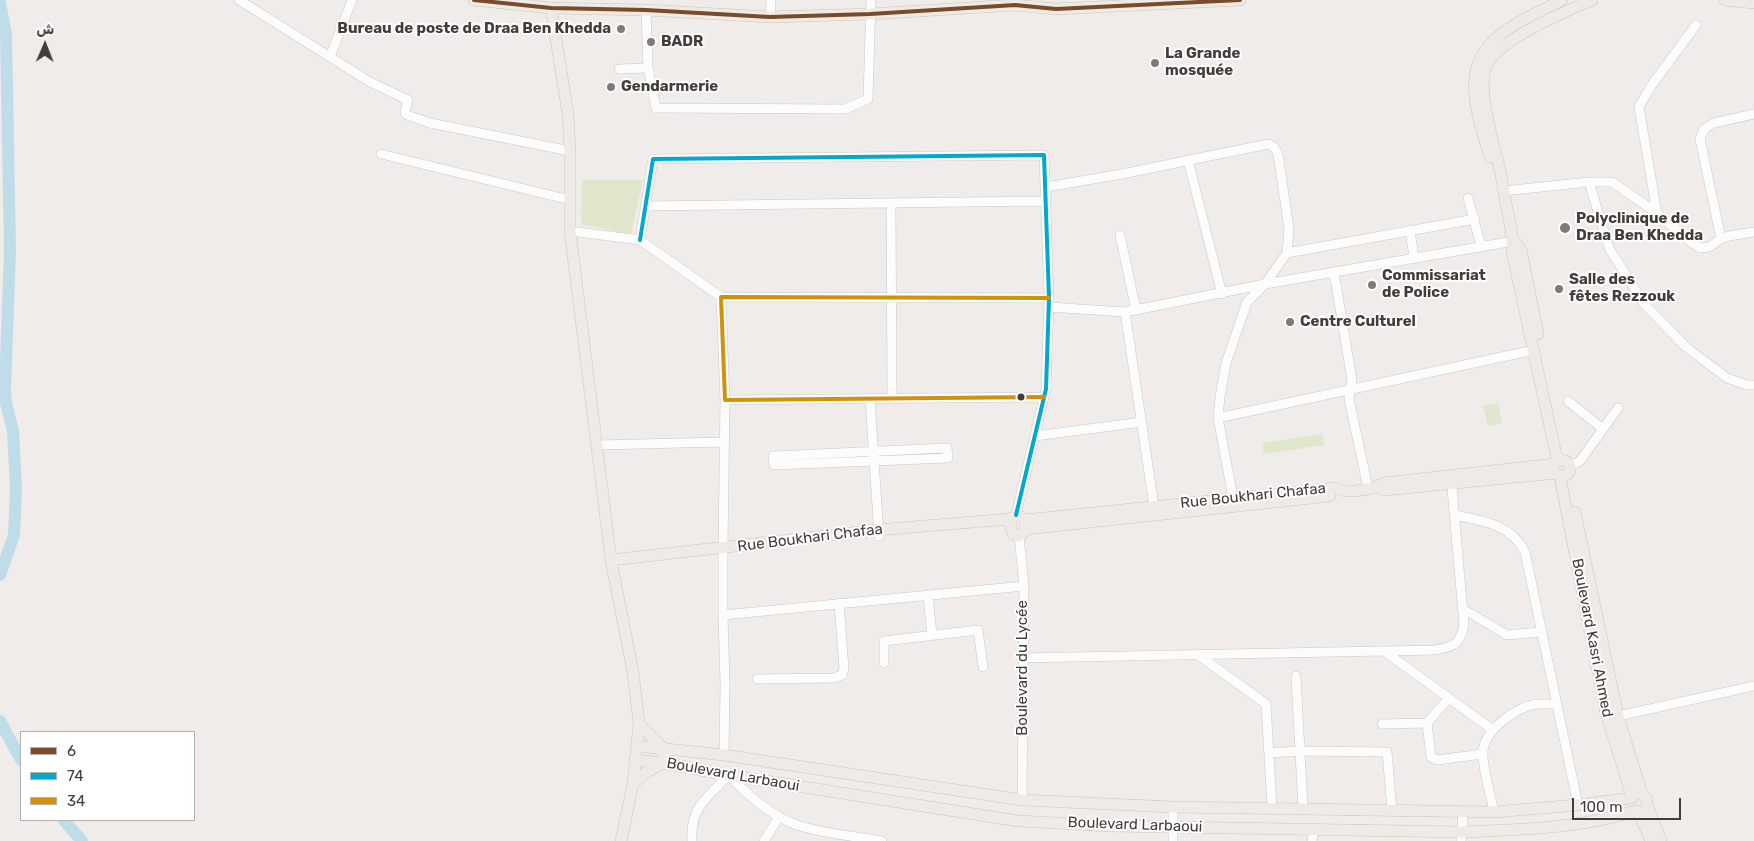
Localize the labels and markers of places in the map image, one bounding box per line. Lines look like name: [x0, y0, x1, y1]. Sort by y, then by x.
place label: Bureau de poste de Draa Ben Khedda: [337, 20, 611, 38]
marker: Bureau de poste de Draa Ben Khedda: [615, 23, 627, 35]
place label: BADR: [661, 33, 703, 51]
marker: BADR: [645, 36, 657, 48]
place label: La Grande mosquée: [1165, 45, 1240, 80]
marker: La Grande mosquée: [1149, 57, 1161, 69]
place label: Gendarmerie: [621, 78, 718, 96]
marker: Gendarmerie: [605, 81, 617, 93]
place label: Polyclinique de Draa Ben Khedda: [1576, 210, 1703, 245]
marker: Polyclinique de Draa Ben Khedda: [1558, 221, 1572, 235]
place label: Commissariat de Police: [1382, 267, 1486, 302]
place label: Salle des fêtes Rezzouk: [1569, 271, 1675, 306]
marker: Commissariat de Police: [1366, 279, 1378, 291]
marker: Salle des fêtes Rezzouk: [1553, 283, 1565, 295]
place label: Centre Culturel: [1300, 313, 1416, 331]
marker: Centre Culturel: [1284, 316, 1296, 328]
unlabelled marker: [1016, 392, 1026, 402]

